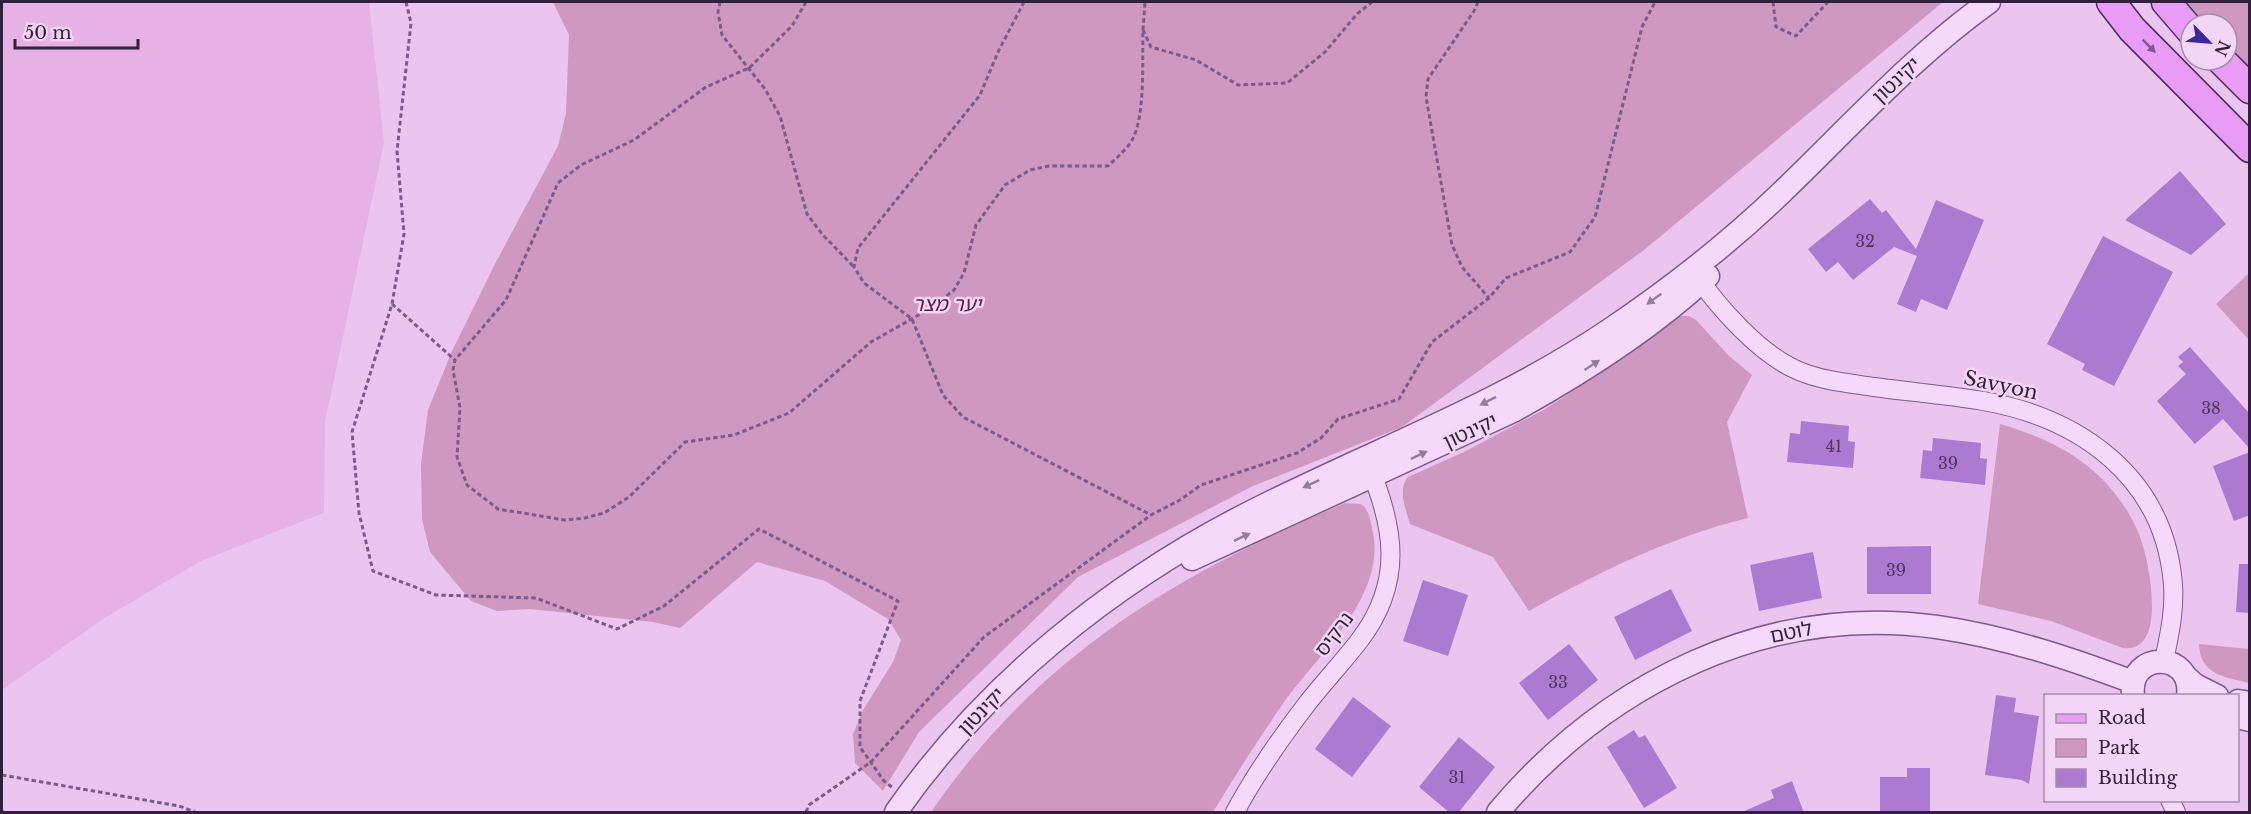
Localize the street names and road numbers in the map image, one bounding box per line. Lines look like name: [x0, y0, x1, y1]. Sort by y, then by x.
street label: יקינטון: [1867, 52, 1925, 108]
street label: Savyon: [1962, 365, 2040, 405]
street label: יקינטון: [1439, 408, 1501, 454]
street label: נרקיס: [1310, 607, 1358, 661]
street label: לוטם: [1768, 616, 1814, 648]
street label: יקינטון: [953, 682, 1009, 740]

